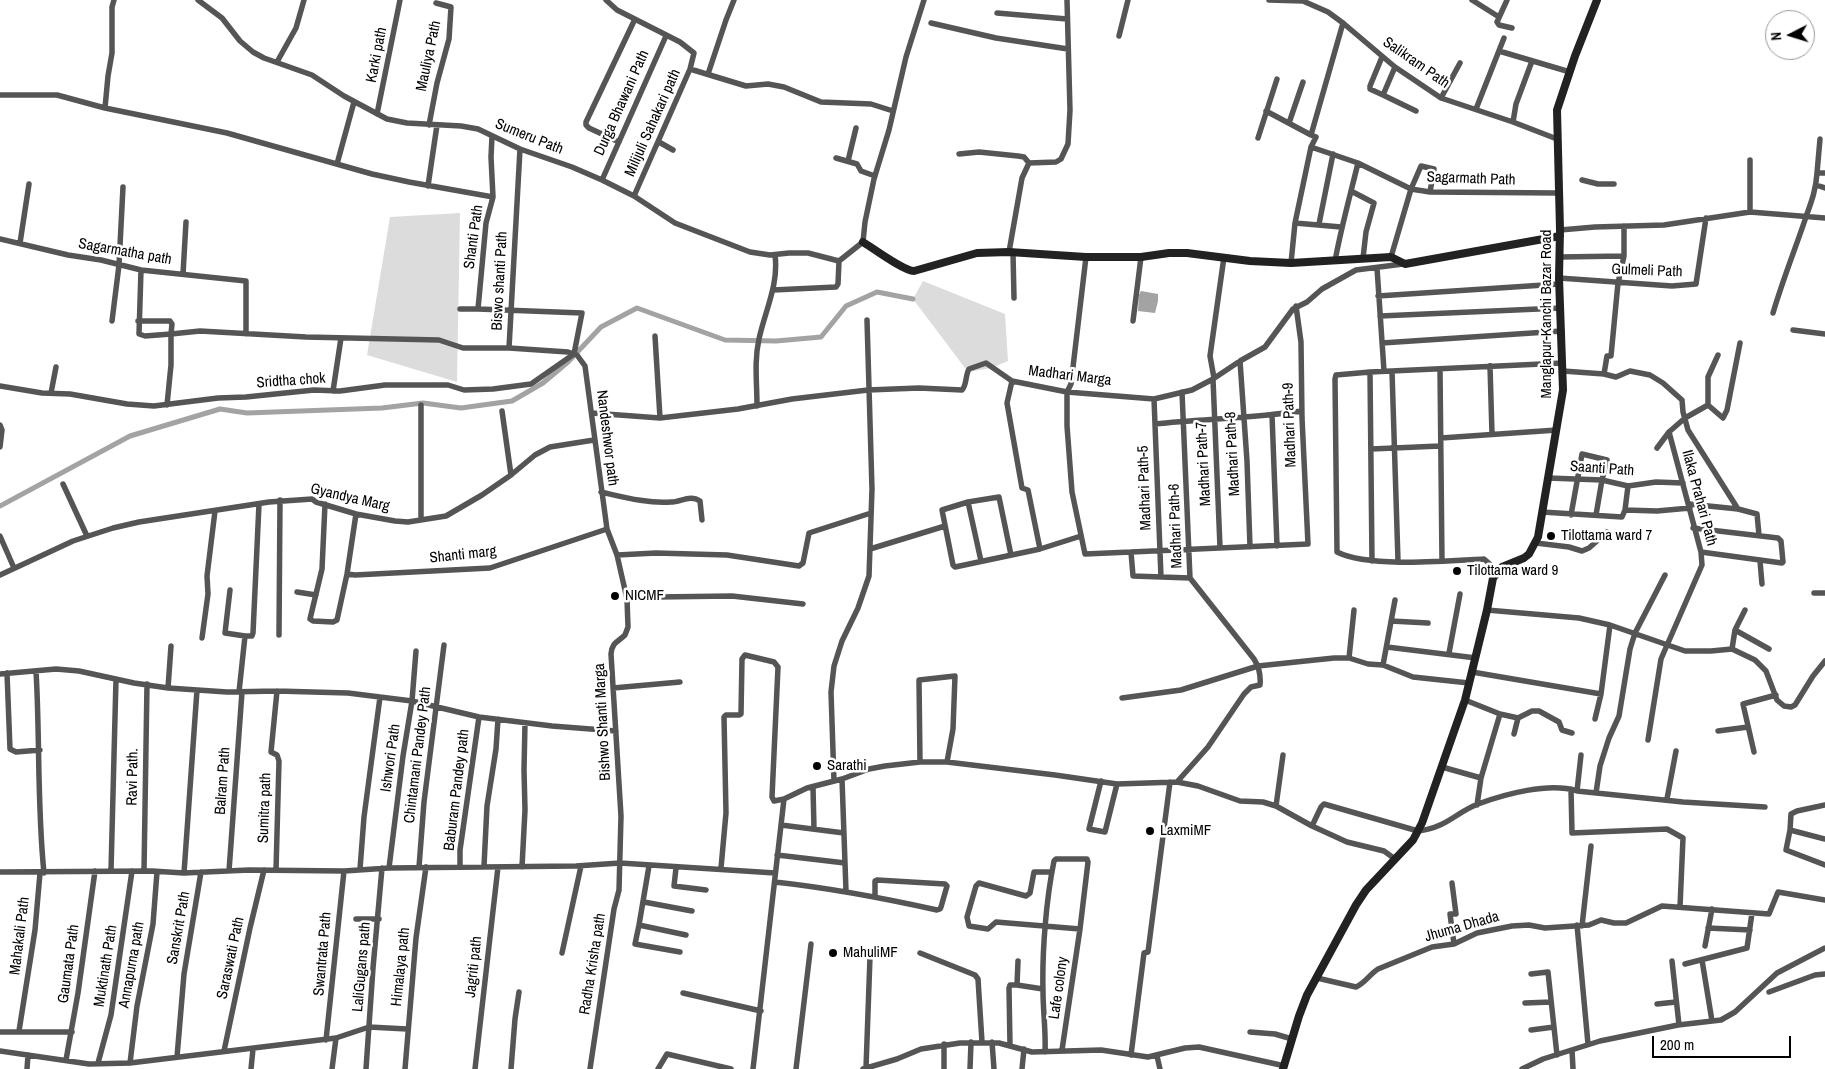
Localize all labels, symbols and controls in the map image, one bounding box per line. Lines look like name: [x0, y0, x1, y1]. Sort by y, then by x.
north arrow: [1765, 10, 1815, 60]
street label: Mauliya Path: [413, 19, 445, 93]
street label: Karki path: [363, 26, 391, 84]
text: N: [1767, 31, 1785, 41]
street label: Salikram Path: [1379, 33, 1453, 93]
street label: Durga Bhawani Path: [591, 47, 653, 159]
street label: Milijuli Sahakari path: [621, 67, 685, 179]
street label: Sumeru Path: [492, 115, 566, 159]
street label: Sagarmath Path: [1426, 168, 1516, 190]
street label: Shanti Path: [461, 204, 487, 270]
street label: Manglapur-Kanchi Bazar Road: [1538, 230, 1556, 398]
street label: Biswo shanti Path: [488, 231, 512, 331]
street label: Sagarmatha path: [77, 235, 173, 269]
street label: Gulmeli Path: [1611, 261, 1683, 281]
street label: Madhari Marga: [1028, 362, 1112, 390]
street label: Sridtha chok: [256, 370, 326, 392]
street label: Madhari Path-9: [1280, 382, 1300, 468]
street label: Nandeshwor path: [592, 389, 622, 487]
street label: Madhari Path-8: [1222, 411, 1244, 497]
street label: Madhari Path-7: [1193, 421, 1215, 507]
street label: Madhari Path-5: [1135, 445, 1155, 531]
street label: Ilaka Prahari Path: [1678, 448, 1720, 548]
street label: Saanti Path: [1569, 458, 1635, 480]
street label: Gyandya Marg: [309, 480, 391, 516]
street label: Madhari Path-6: [1166, 483, 1186, 569]
place label: Tilottama ward 7: [1561, 527, 1652, 545]
marker: Tilottama ward 7: [1545, 530, 1557, 542]
street label: Shanti marg: [429, 543, 497, 567]
place label: Tilottama ward 9: [1467, 562, 1558, 580]
marker: Tilottama ward 9: [1451, 565, 1463, 577]
place label: NICMF: [625, 587, 664, 605]
marker: NICMF: [609, 590, 621, 602]
street label: Bishwo Shanti Marga: [591, 663, 615, 781]
street label: Chintamani Pandey Path: [401, 686, 435, 824]
street label: Ishwori Path: [377, 723, 405, 793]
street label: Baburam Pandey path: [441, 728, 473, 852]
street label: Balram Path: [212, 747, 234, 815]
street label: Ravi Path.: [124, 748, 142, 806]
place label: Sarathi: [827, 757, 867, 775]
marker: Sarathi: [811, 760, 823, 772]
street label: Sumitra path: [255, 772, 275, 844]
place label: LaxmiMF: [1160, 822, 1211, 840]
marker: LaxmiMF: [1144, 825, 1156, 837]
street label: Sanskrit Path: [164, 890, 194, 966]
street label: Mahakali Path: [6, 896, 34, 976]
street label: Jhuma Dhada: [1423, 908, 1501, 946]
street label: Swantrata Path: [310, 911, 336, 997]
street label: Radha Krisha path: [576, 912, 610, 1016]
street label: Saraswati Path: [214, 915, 248, 1001]
street label: Annapurna path: [116, 920, 148, 1010]
street label: LaliGugans path: [349, 921, 375, 1013]
street label: Gaumata Path: [55, 923, 83, 1005]
street label: Muktinath Path: [91, 924, 121, 1008]
street label: Himalaya path: [388, 927, 414, 1007]
street label: Jagriti path: [462, 935, 486, 999]
place label: MahuliMF: [843, 944, 898, 962]
marker: MahuliMF: [827, 947, 839, 959]
street label: Lafe colony: [1046, 956, 1072, 1020]
scale bar: [1655, 1026, 1794, 1058]
text: 200 m: [1660, 1034, 1694, 1055]

